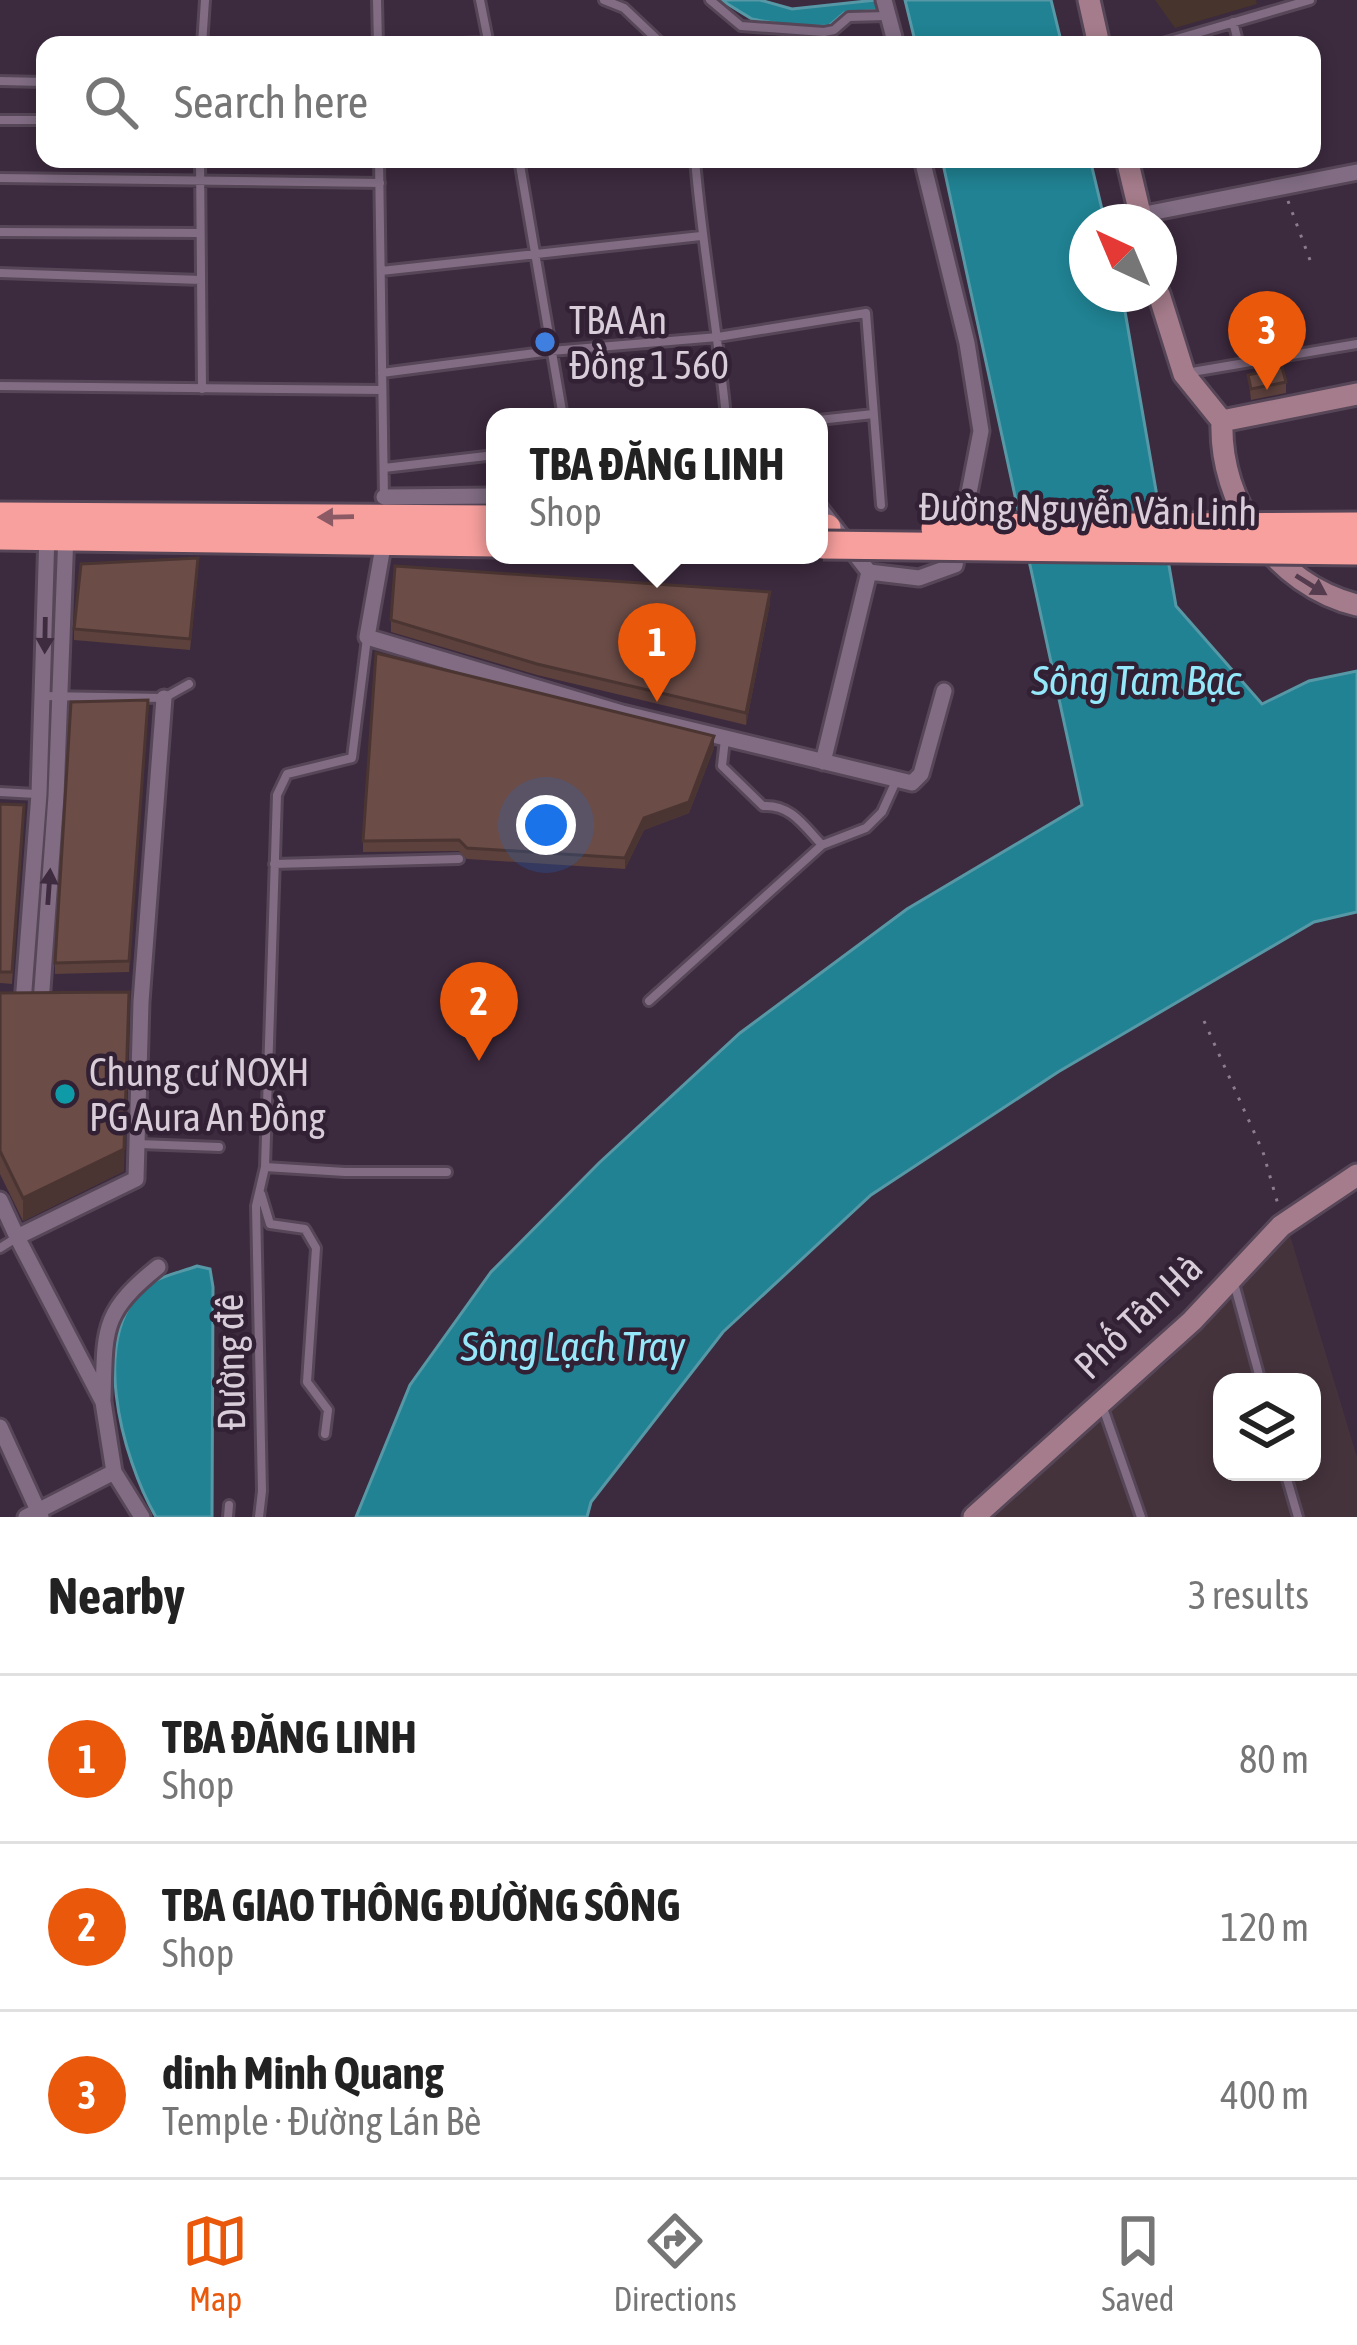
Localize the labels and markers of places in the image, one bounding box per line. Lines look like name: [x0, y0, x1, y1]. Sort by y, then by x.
pin: 3: [1228, 291, 1306, 390]
place label: TBA An Đồng 1 560: [569, 298, 729, 387]
marker: TBA An Đồng 1 560: [532, 329, 558, 355]
pin: 1: [618, 603, 696, 702]
pin: 2: [440, 962, 518, 1061]
place label: Chung cư NOXH PG Aura An Đồng: [89, 1050, 326, 1139]
marker: Chung cư NOXH PG Aura An Đồng: [52, 1081, 78, 1107]

